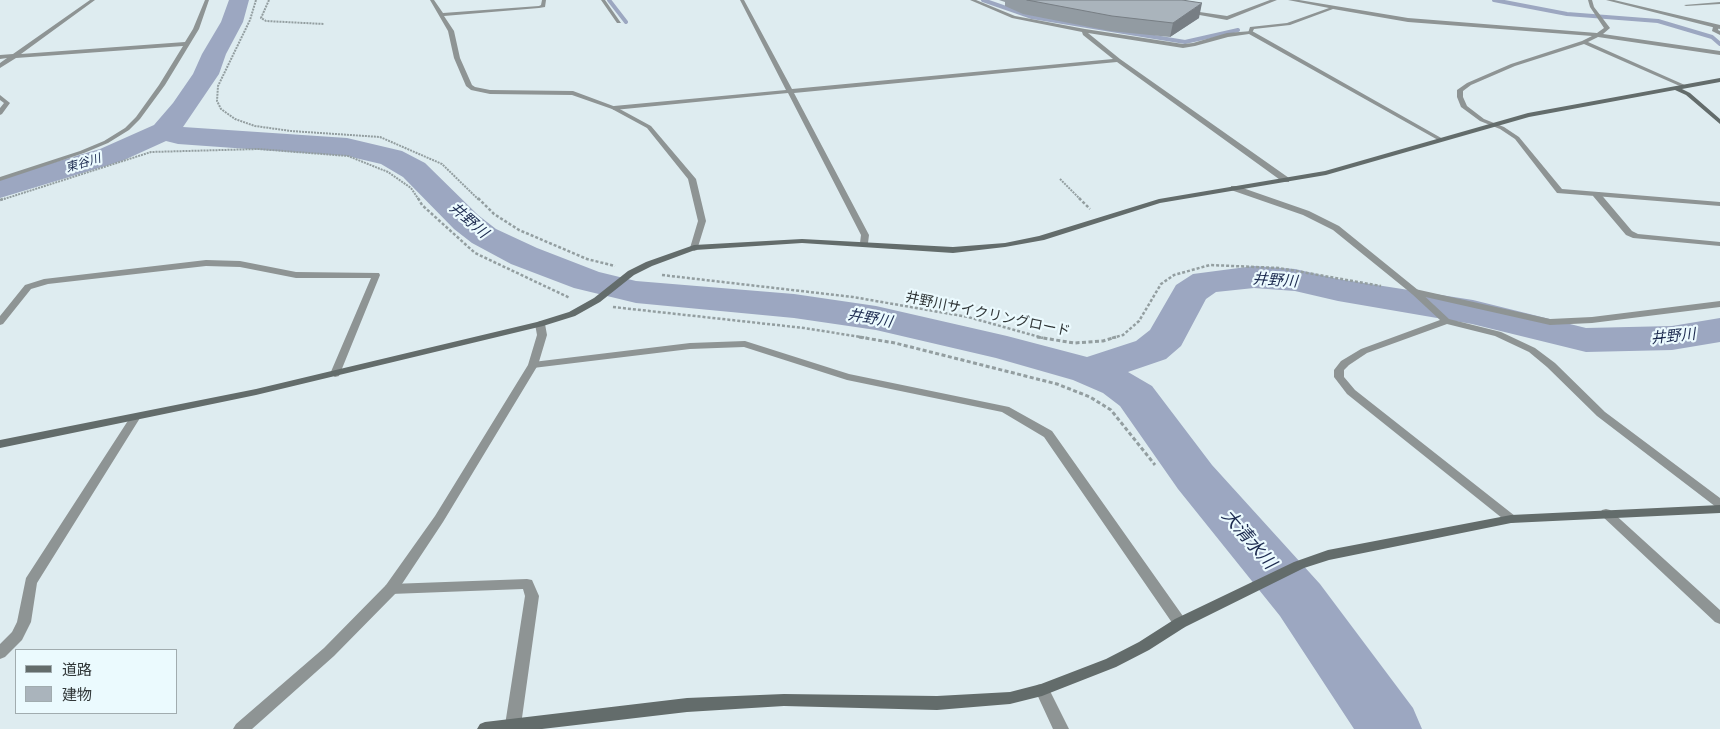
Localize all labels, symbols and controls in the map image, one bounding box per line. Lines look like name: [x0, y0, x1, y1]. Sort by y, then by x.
water label: 東谷川: [64, 151, 102, 175]
water label: 井野川: [446, 198, 492, 242]
water label: 井野川: [1252, 269, 1298, 291]
street label: 井野川サイクリングロード: [904, 288, 1072, 340]
water label: 井野川: [846, 305, 894, 331]
water label: 井野川: [1650, 325, 1696, 347]
water label: 大清水川: [1217, 505, 1281, 573]
legend: [15, 649, 178, 714]
text: 道路: [62, 661, 92, 678]
text: 建物: [62, 686, 92, 703]

